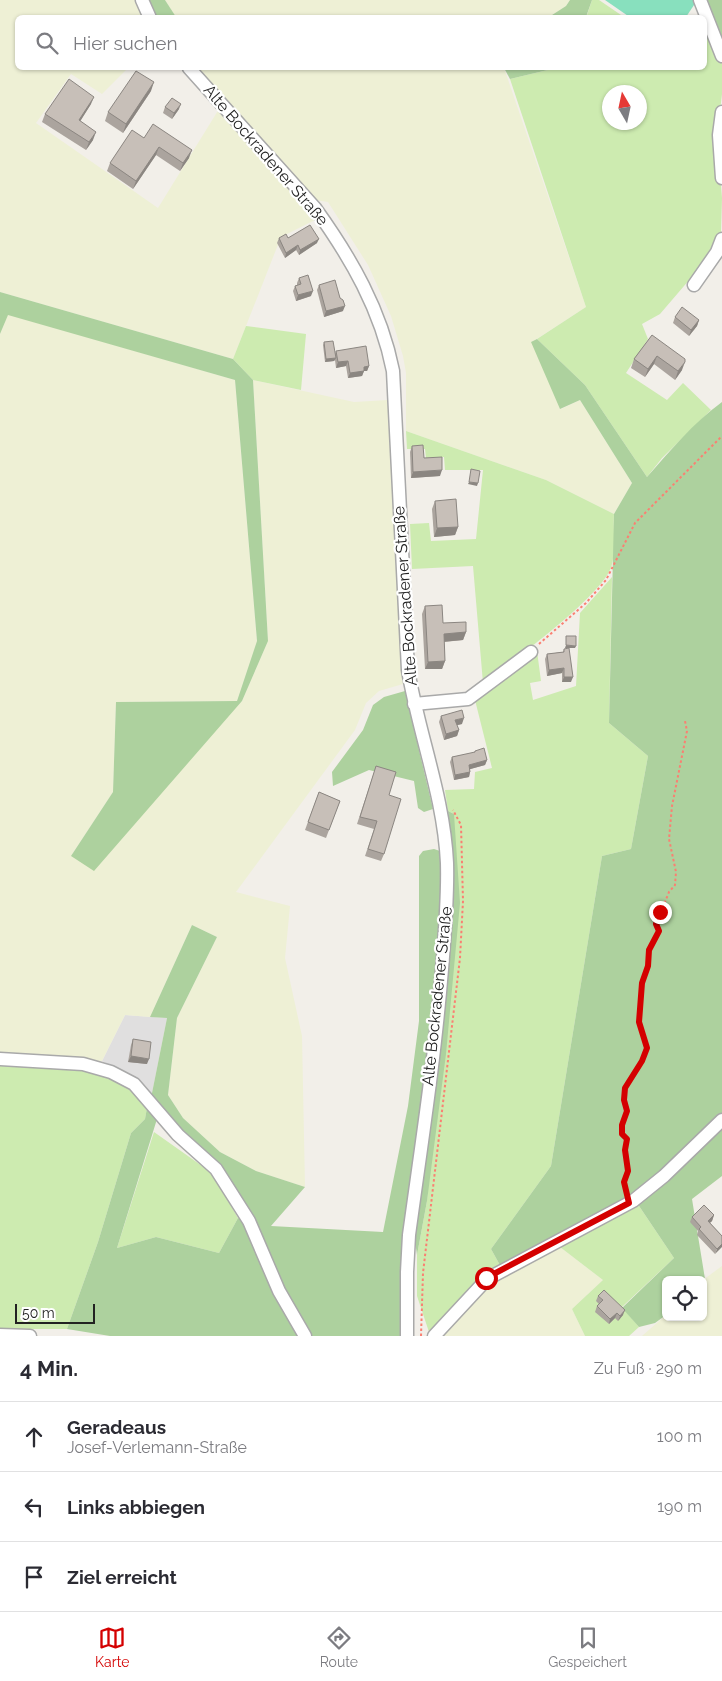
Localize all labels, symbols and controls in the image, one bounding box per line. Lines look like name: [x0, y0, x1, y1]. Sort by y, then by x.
search box: [15, 15, 707, 70]
icon: search: [33, 29, 61, 57]
text: Hier suchen: [73, 32, 178, 54]
street label: Alte Bockradener Straße: [200, 81, 332, 229]
north arrow: [602, 85, 647, 130]
street label: Alte Bockradener Straße: [389, 505, 421, 687]
route end: [649, 901, 672, 924]
street label: Alte Bockradener Straße: [418, 905, 456, 1087]
route start: [475, 1267, 498, 1290]
map controls: [662, 1276, 707, 1321]
button: locate: [662, 1276, 707, 1321]
scale bar: [15, 1301, 95, 1324]
text: 50 m: [22, 1305, 55, 1321]
text: 4 Min.: [20, 1356, 78, 1381]
text: Zu Fuß · 290 m: [594, 1359, 702, 1378]
text: Geradeaus: [67, 1416, 166, 1438]
icon: ahead: [20, 1423, 48, 1451]
text: 100 m: [657, 1427, 702, 1446]
text: Josef-Verlemann-Straße: [67, 1438, 247, 1457]
icon: left: [20, 1493, 48, 1521]
text: Links abbiegen: [67, 1496, 205, 1518]
text: 190 m: [657, 1497, 702, 1516]
icon: arrive: [20, 1563, 48, 1591]
text: Ziel erreicht: [67, 1566, 177, 1588]
tab: Karte: [95, 1624, 129, 1670]
tab: Route: [320, 1624, 358, 1670]
tab: Gespeichert: [548, 1624, 627, 1670]

